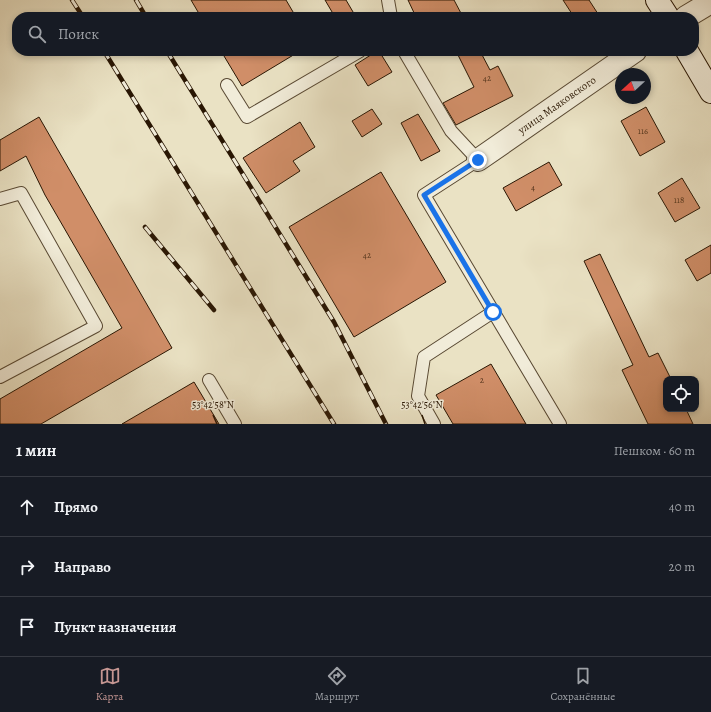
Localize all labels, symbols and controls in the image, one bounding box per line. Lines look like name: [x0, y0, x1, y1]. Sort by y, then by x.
search box: [12, 12, 699, 56]
icon: search: [26, 23, 48, 45]
text: Поиск: [58, 24, 99, 44]
north arrow: [615, 68, 651, 104]
house number: 42: [483, 72, 492, 84]
street label: улица Маяковского: [514, 72, 599, 138]
house number: 116: [638, 125, 648, 137]
route end: [469, 151, 487, 169]
house number: 4: [531, 181, 535, 193]
house number: 118: [674, 194, 684, 206]
house number: 42: [363, 249, 372, 261]
route start: [484, 303, 502, 321]
house number: 2: [480, 374, 485, 386]
map controls: [663, 376, 699, 412]
button: locate: [663, 376, 699, 412]
text: 53°42'58"N: [192, 398, 234, 411]
text: 53°42'56"N: [401, 398, 443, 411]
text: 1 мин: [16, 439, 57, 462]
text: Пешком · 60 m: [614, 442, 695, 459]
icon: ahead: [16, 496, 38, 518]
text: Прямо: [54, 497, 98, 517]
text: 40 m: [669, 498, 695, 515]
icon: right: [16, 556, 38, 578]
text: Направо: [54, 557, 111, 577]
text: 20 m: [669, 558, 695, 575]
icon: arrive: [16, 616, 38, 638]
text: Пункт назначения: [54, 617, 176, 637]
tab: Карта: [96, 665, 123, 704]
tab: Маршрут: [315, 665, 359, 704]
tab: Сохранённые: [550, 665, 615, 704]

